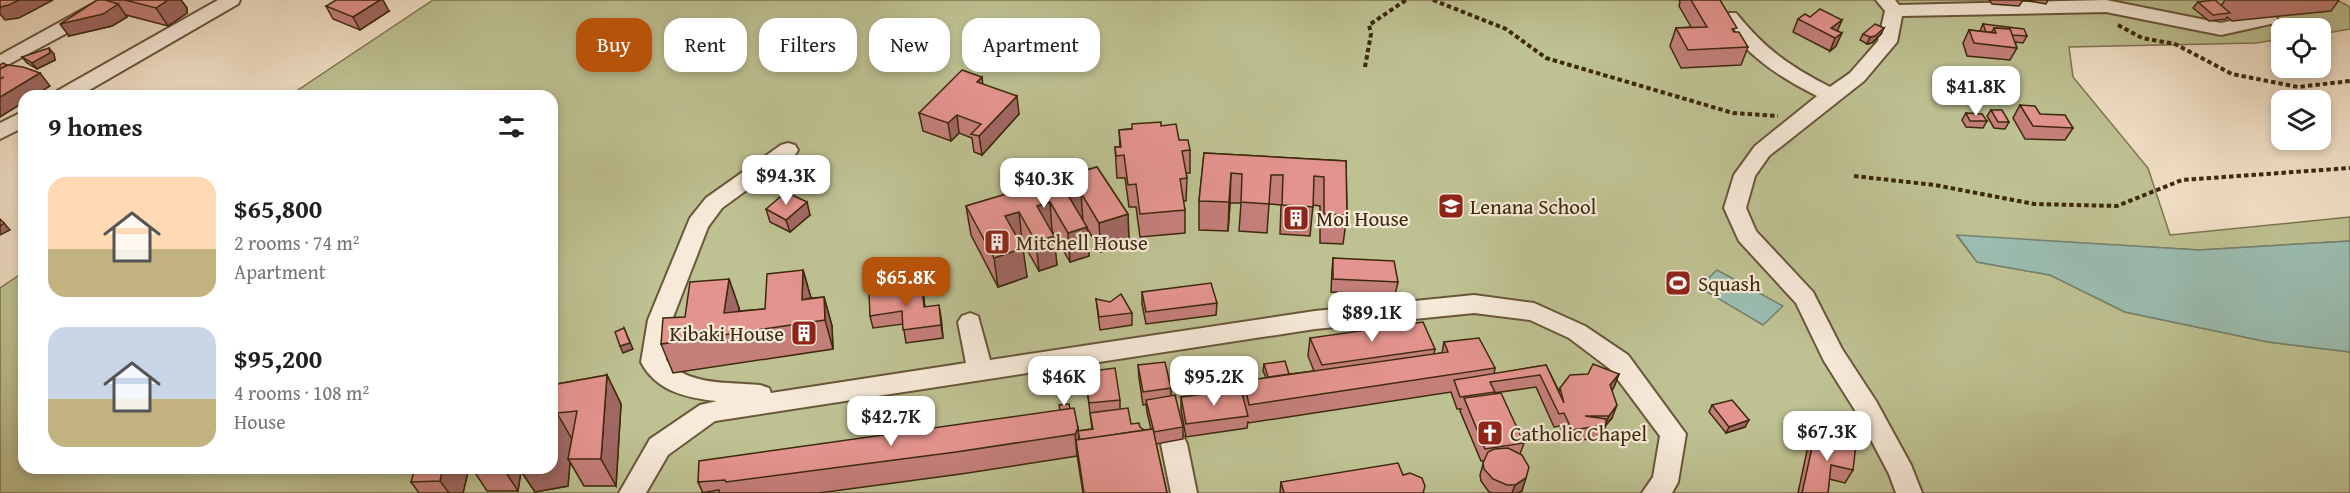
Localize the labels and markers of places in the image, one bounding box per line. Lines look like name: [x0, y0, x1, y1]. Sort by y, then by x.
pin: $41.8K: [1927, 66, 2025, 117]
pin: $94.3K: [737, 155, 835, 206]
pin: $40.3K: [995, 158, 1093, 209]
school or university icon: Lenana School: [1436, 191, 1466, 221]
place label: Lenana School: [1470, 191, 1597, 222]
building icon: Moi House: [1281, 203, 1311, 233]
place label: Moi House: [1316, 203, 1409, 234]
building icon: Mitchell House: [982, 227, 1012, 257]
place label: Mitchell House: [1016, 227, 1148, 258]
pin: $65.8K: [857, 257, 955, 308]
sports icon: Squash: [1663, 268, 1693, 298]
place label: Squash: [1698, 268, 1761, 299]
pin: $89.1K: [1323, 292, 1421, 343]
place label: Kibaki House: [669, 318, 784, 349]
building icon: Kibaki House: [789, 318, 819, 348]
pin: $46K: [1028, 356, 1100, 407]
pin: $95.2K: [1165, 356, 1263, 407]
pin: $42.7K: [842, 396, 940, 447]
pin: $67.3K: [1778, 411, 1876, 462]
church icon: Catholic Chapel: [1475, 418, 1505, 448]
place label: Catholic Chapel: [1510, 418, 1647, 449]

